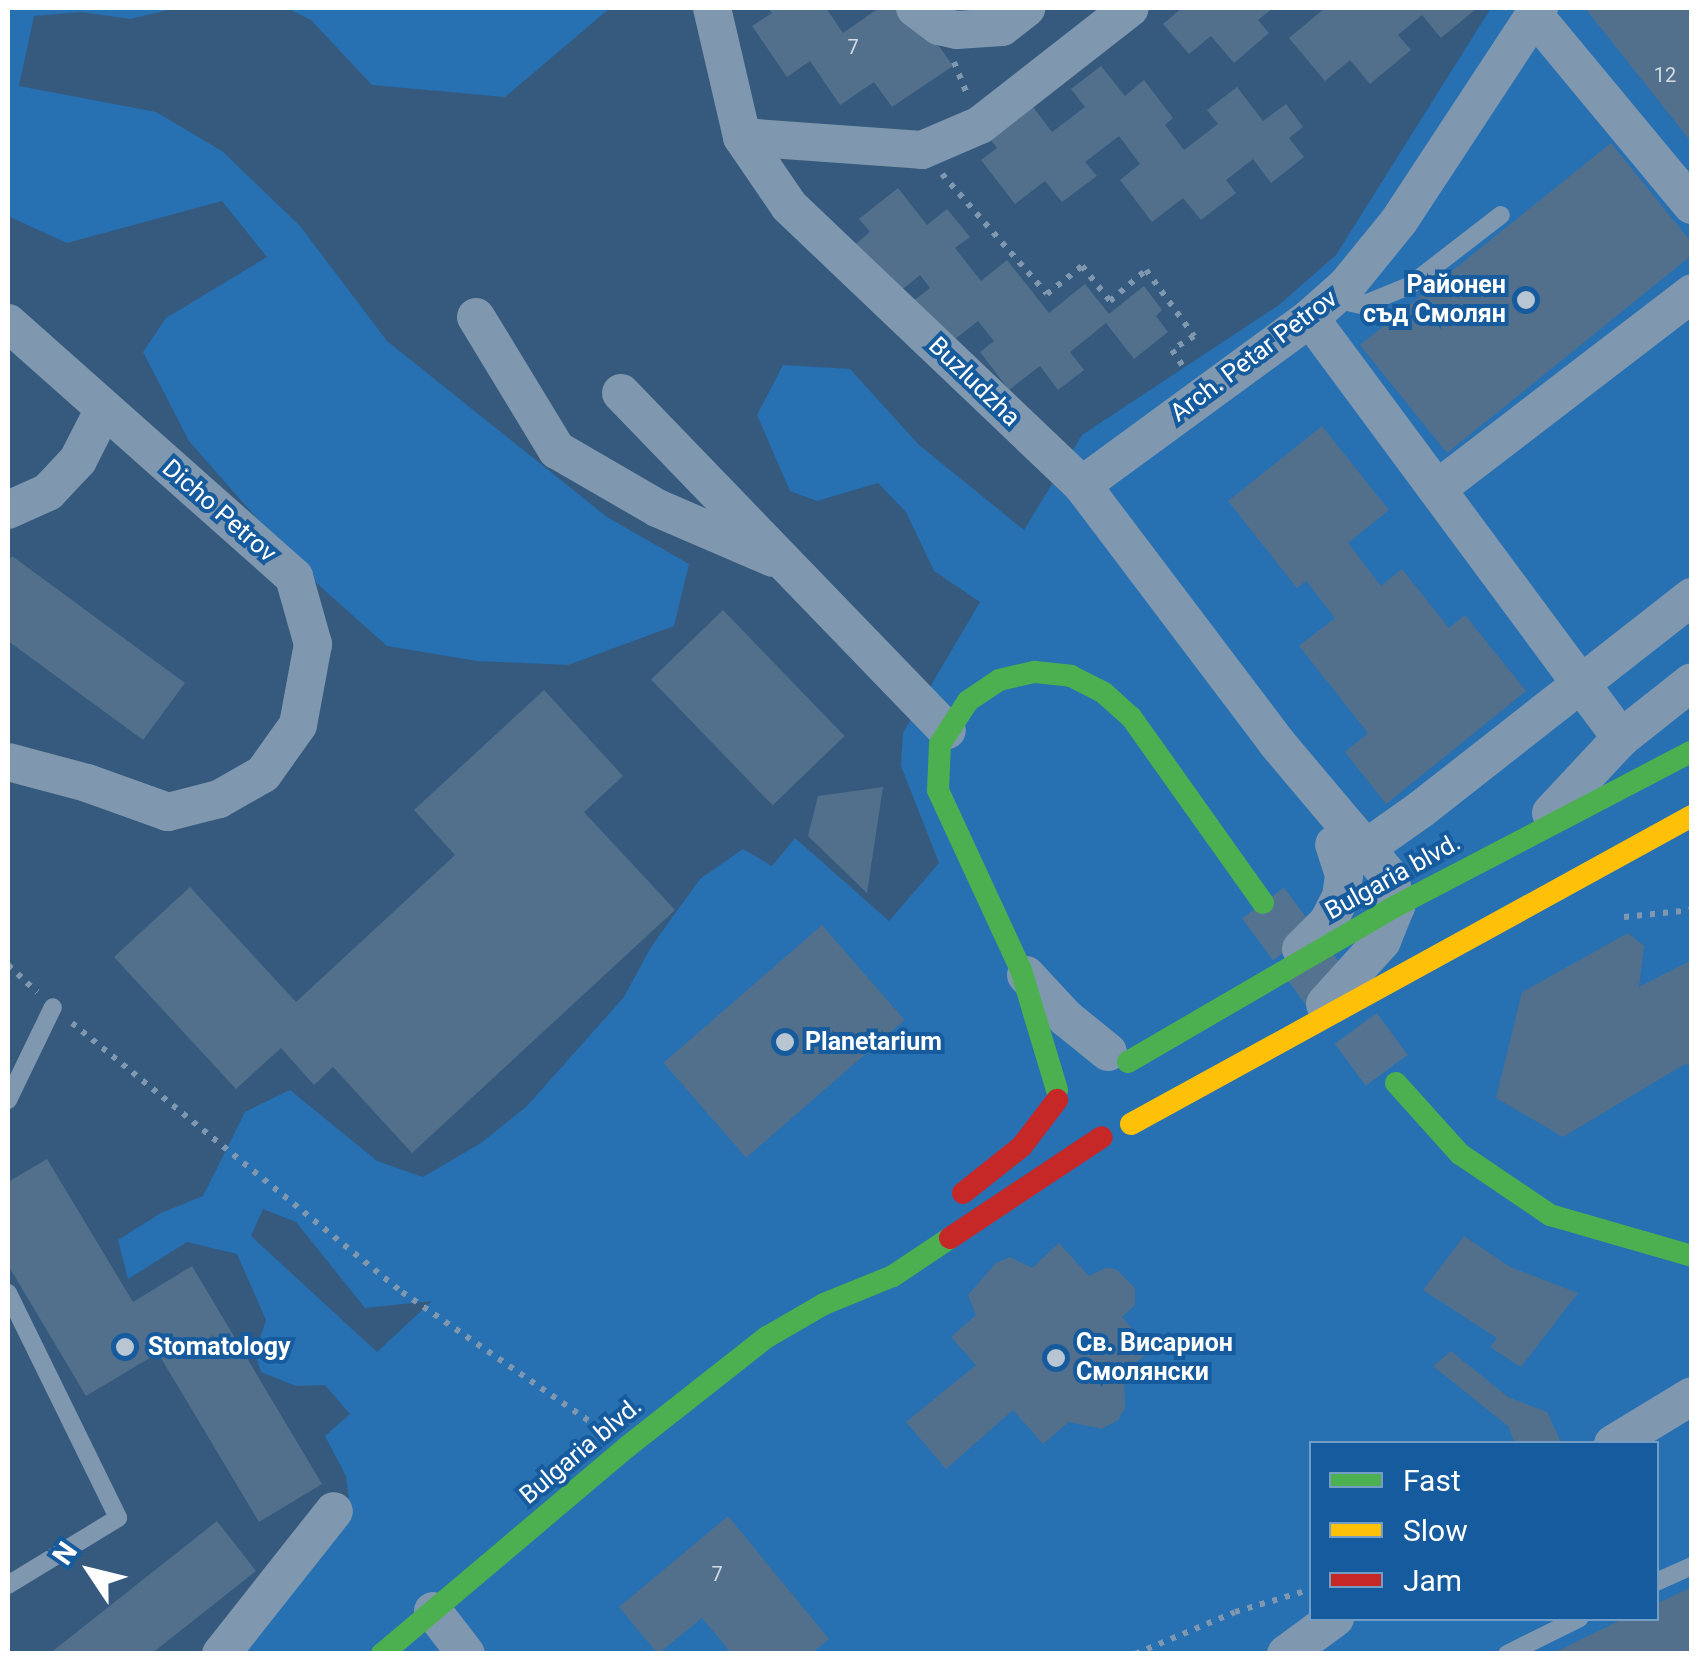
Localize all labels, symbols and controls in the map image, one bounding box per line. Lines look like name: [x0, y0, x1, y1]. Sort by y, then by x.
house number: 7: [847, 35, 859, 59]
house number: 12: [1654, 63, 1676, 87]
place label: Районен съд Смолян: [1363, 271, 1506, 330]
street label: Arch. Petar Petrov: [1165, 284, 1343, 428]
marker: Районен съд Смолян: [1515, 289, 1537, 311]
street label: Buzludzha: [922, 331, 1026, 433]
street label: Dicho Petrov: [156, 453, 282, 569]
street label: Bulgaria blvd.: [1320, 827, 1466, 927]
place label: Planetarium: [805, 1027, 942, 1057]
marker: Planetarium: [774, 1031, 796, 1053]
place label: Св. Висарион Смолянски: [1076, 1329, 1233, 1388]
place label: Stomatology: [148, 1332, 291, 1362]
marker: Stomatology: [112, 1334, 138, 1360]
marker: Св. Висарион Смолянски: [1045, 1347, 1067, 1369]
street label: Bulgaria blvd.: [514, 1391, 648, 1511]
legend: [1309, 1441, 1659, 1621]
text: Fast: [1403, 1463, 1461, 1498]
text: Slow: [1403, 1513, 1468, 1548]
north arrow: [40, 1521, 140, 1621]
text: N: [46, 1536, 84, 1571]
house number: 7: [711, 1562, 723, 1586]
text: Jam: [1403, 1563, 1462, 1598]

